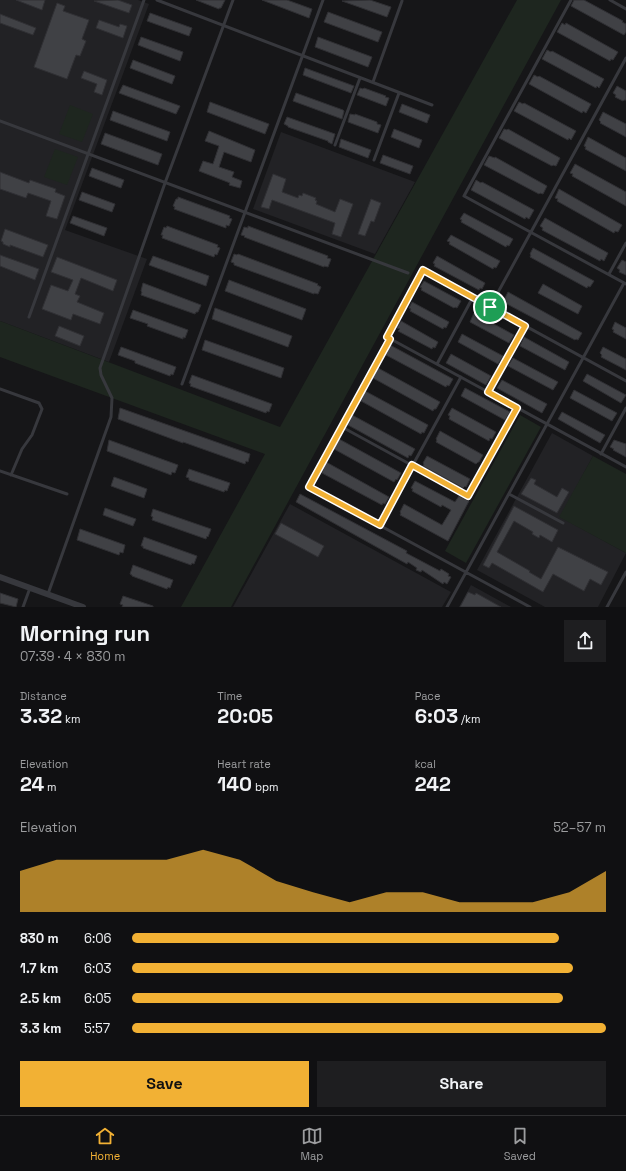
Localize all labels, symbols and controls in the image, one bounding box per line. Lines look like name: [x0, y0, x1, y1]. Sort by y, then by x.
pin: [473, 290, 507, 324]
icon: arrive: [479, 296, 501, 318]
text: Morning run: [20, 619, 150, 647]
button: share: [564, 620, 606, 662]
text: 07:39 · 4 × 830 m: [20, 648, 125, 665]
text: Distance: [20, 689, 67, 703]
text: Time: [217, 689, 242, 703]
text: Pace: [415, 689, 440, 703]
text: 3.32: [20, 703, 62, 729]
text: 20:05: [217, 703, 273, 729]
text: 6:03: [415, 703, 458, 729]
text: km: [62, 712, 80, 726]
text: /km: [458, 712, 480, 726]
text: Elevation: [20, 757, 68, 771]
text: Heart rate: [217, 757, 271, 771]
text: kcal: [415, 757, 436, 771]
text: 24: [20, 771, 44, 797]
text: 140: [217, 771, 252, 797]
text: 242: [415, 771, 451, 797]
text: m: [44, 780, 57, 794]
text: bpm: [252, 780, 279, 794]
text: Elevation: [20, 819, 77, 836]
text: 52–57 m: [553, 819, 606, 836]
text: 830 m: [20, 930, 59, 947]
text: 6:06: [84, 930, 112, 947]
text: 1.7 km: [20, 960, 58, 977]
text: 6:03: [84, 960, 111, 977]
text: 2.5 km: [20, 990, 61, 1007]
text: 6:05: [84, 990, 111, 1007]
text: 3.3 km: [20, 1020, 61, 1037]
text: 5:57: [84, 1020, 110, 1037]
button: Save: [20, 1061, 309, 1107]
button: Share: [317, 1061, 606, 1107]
tab: Home: [90, 1125, 120, 1163]
tab: Map: [300, 1125, 323, 1163]
tab: Saved: [504, 1125, 536, 1163]

